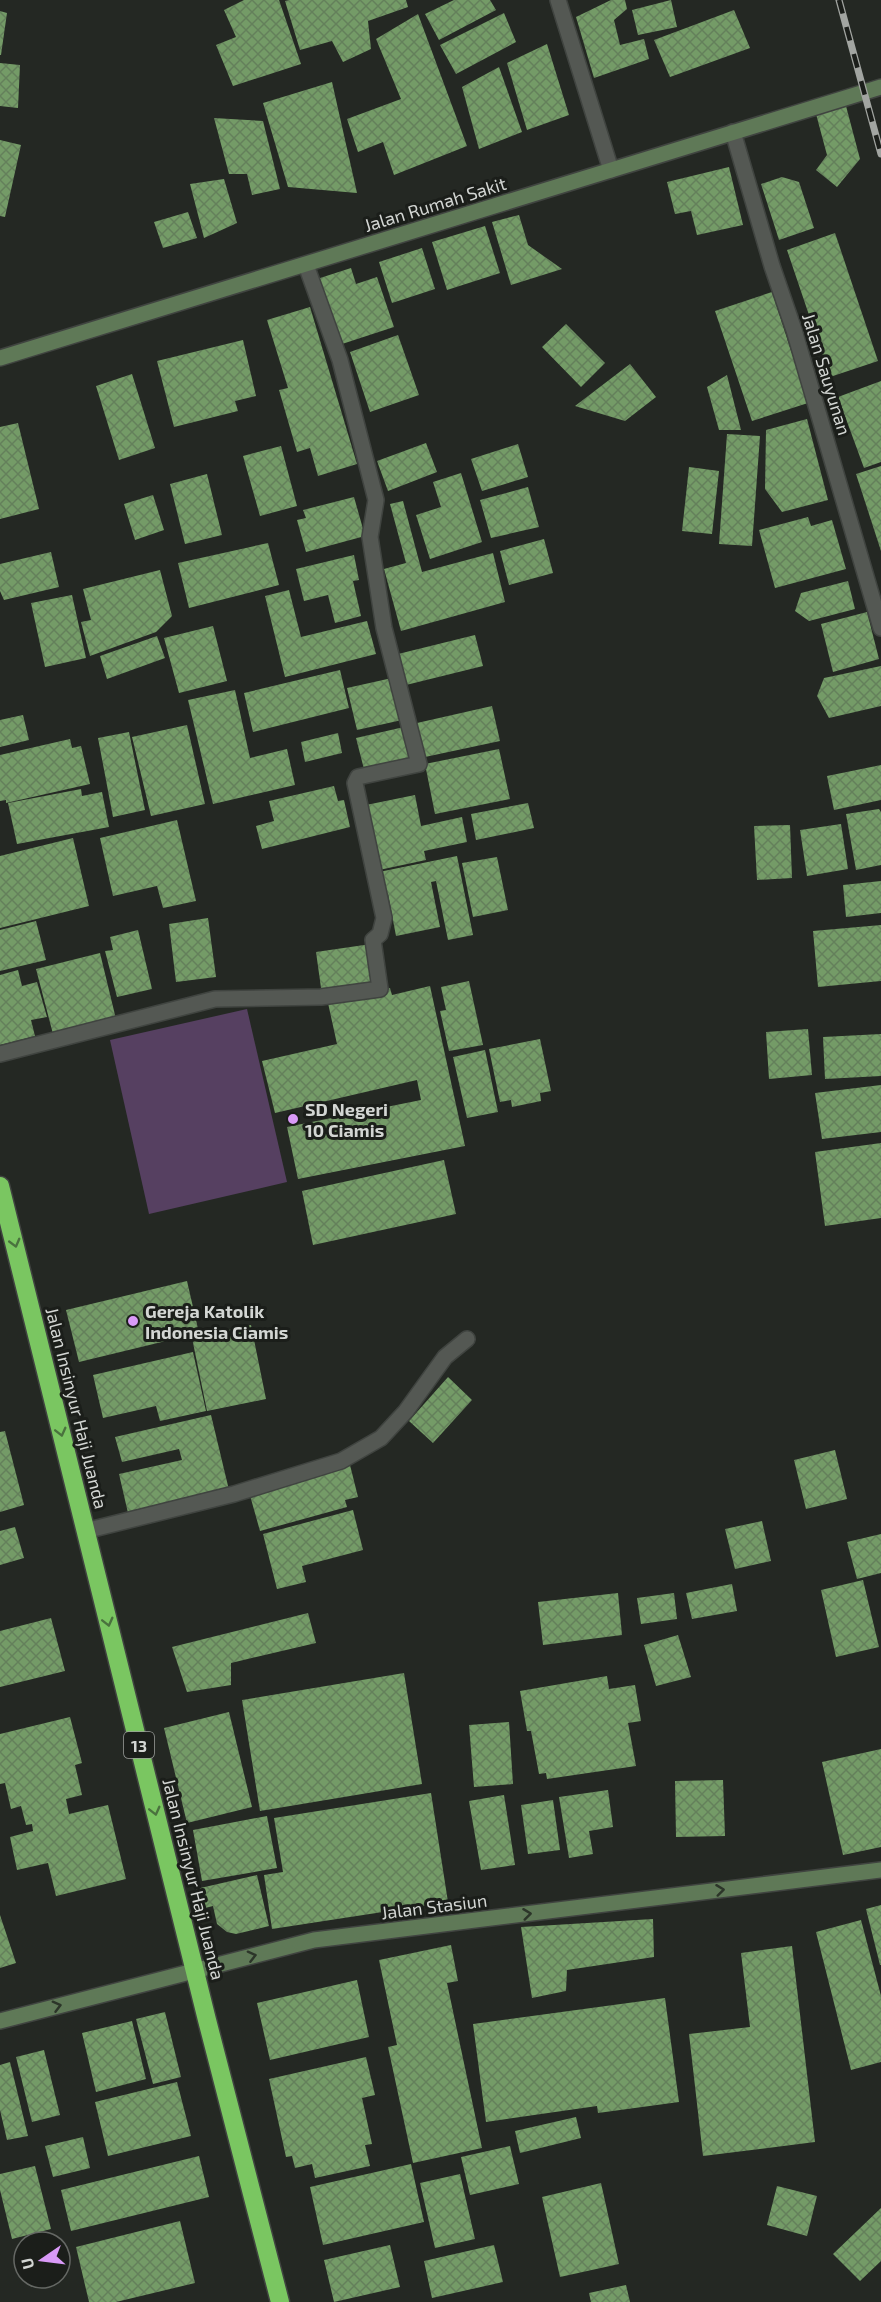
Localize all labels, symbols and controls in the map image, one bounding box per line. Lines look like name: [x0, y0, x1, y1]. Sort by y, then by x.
street label: Jalan Rumah Sakit: [361, 172, 509, 236]
street label: Jalan Sauyunan: [798, 310, 856, 438]
place label: SD Negeri 10 Ciamis: [305, 1098, 388, 1141]
marker: SD Negeri 10 Ciamis: [286, 1112, 300, 1126]
one-way arrow: [8, 1237, 20, 1248]
place label: Gereja Katolik Indonesia Ciamis: [145, 1300, 288, 1343]
street label: Jalan Insinyur Haji Juanda: [41, 1305, 113, 1511]
marker: Gereja Katolik Indonesia Ciamis: [126, 1314, 140, 1328]
one-way arrow: [54, 1427, 67, 1437]
one-way arrow: [100, 1616, 113, 1626]
road number: 13: [124, 1732, 154, 1758]
street label: Jalan Insinyur Haji Juanda: [158, 1776, 230, 1982]
one-way arrow: [148, 1806, 161, 1816]
one-way arrow: [716, 1884, 725, 1897]
street label: Jalan Stasiun: [380, 1889, 488, 1923]
one-way arrow: [522, 1908, 532, 1921]
one-way arrow: [246, 1951, 256, 1964]
one-way arrow: [51, 2001, 61, 2013]
north arrow: [12, 2230, 72, 2290]
text: U: [16, 2256, 38, 2271]

